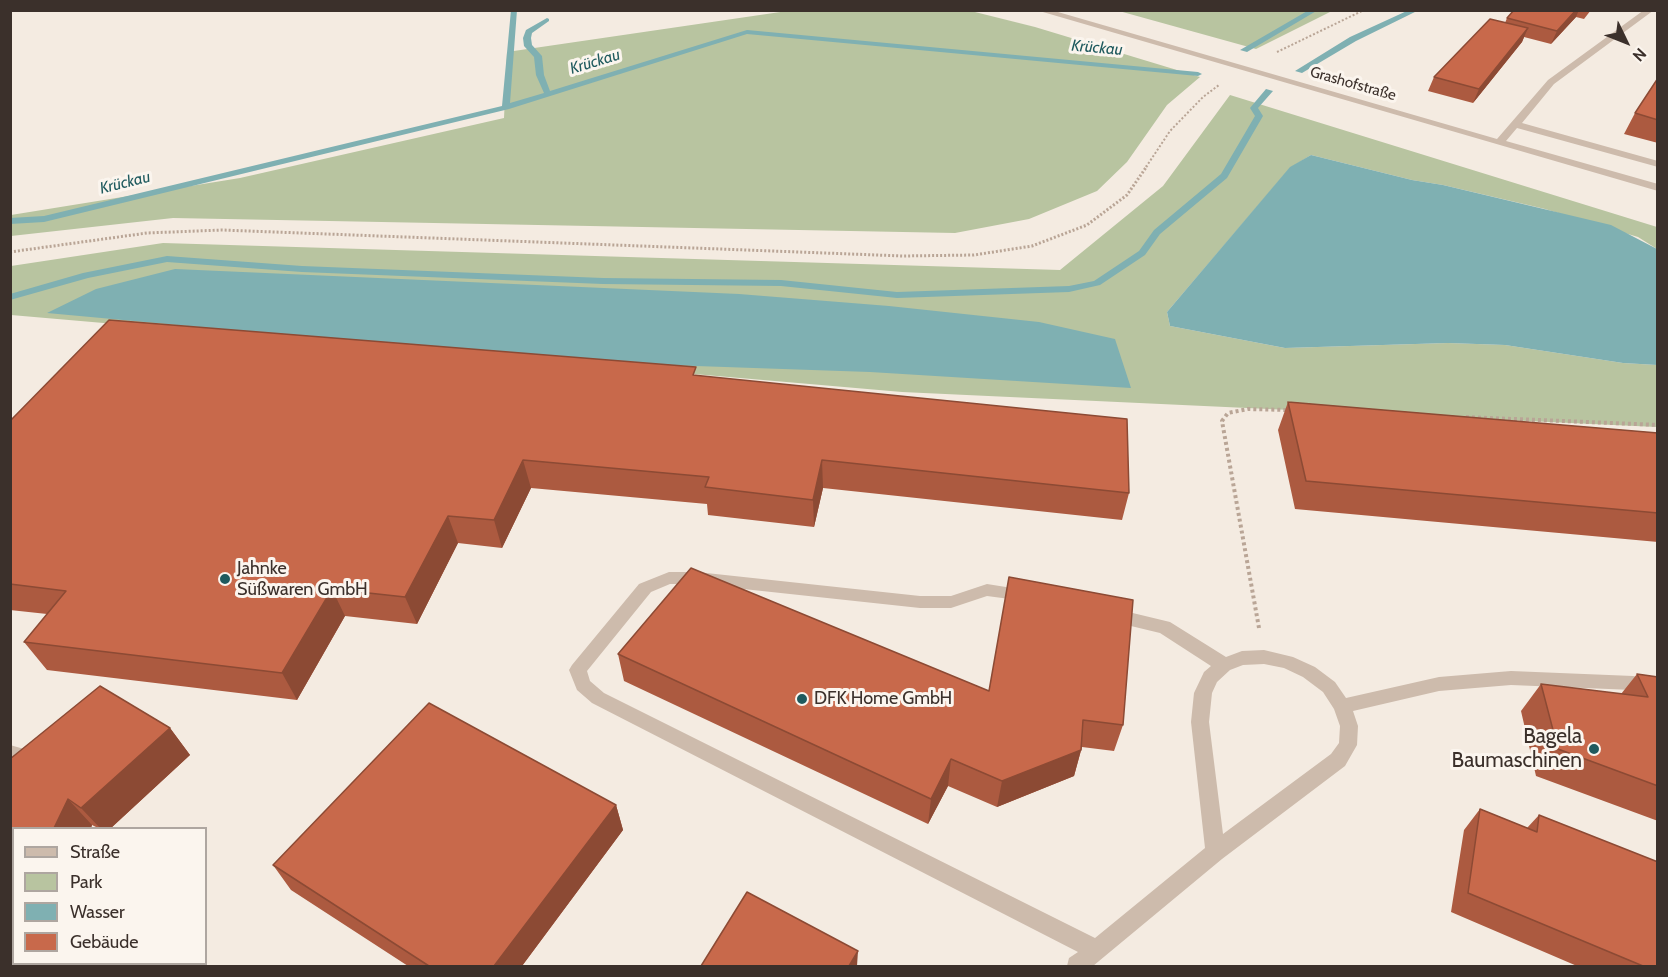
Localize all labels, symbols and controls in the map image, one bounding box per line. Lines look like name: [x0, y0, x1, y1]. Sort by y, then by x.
north arrow: [1596, 12, 1656, 72]
water label: Krückau: [1071, 36, 1123, 60]
text: N: [1629, 44, 1650, 65]
water label: Krückau: [568, 45, 622, 79]
street label: Grashofstraße: [1308, 63, 1398, 105]
water label: Krückau: [98, 167, 152, 199]
place label: Jahnke Süßwaren GmbH: [237, 558, 368, 600]
marker: Jahnke Süßwaren GmbH: [218, 572, 232, 586]
place label: DFK Home GmbH: [814, 688, 952, 710]
marker: DFK Home GmbH: [795, 692, 809, 706]
place label: Bagela Baumaschinen: [1452, 724, 1582, 774]
marker: Bagela Baumaschinen: [1587, 742, 1601, 756]
legend: [12, 827, 207, 965]
text: Straße: [70, 841, 120, 863]
text: Park: [70, 871, 102, 893]
text: Wasser: [70, 901, 125, 923]
text: Gebäude: [70, 931, 139, 953]

